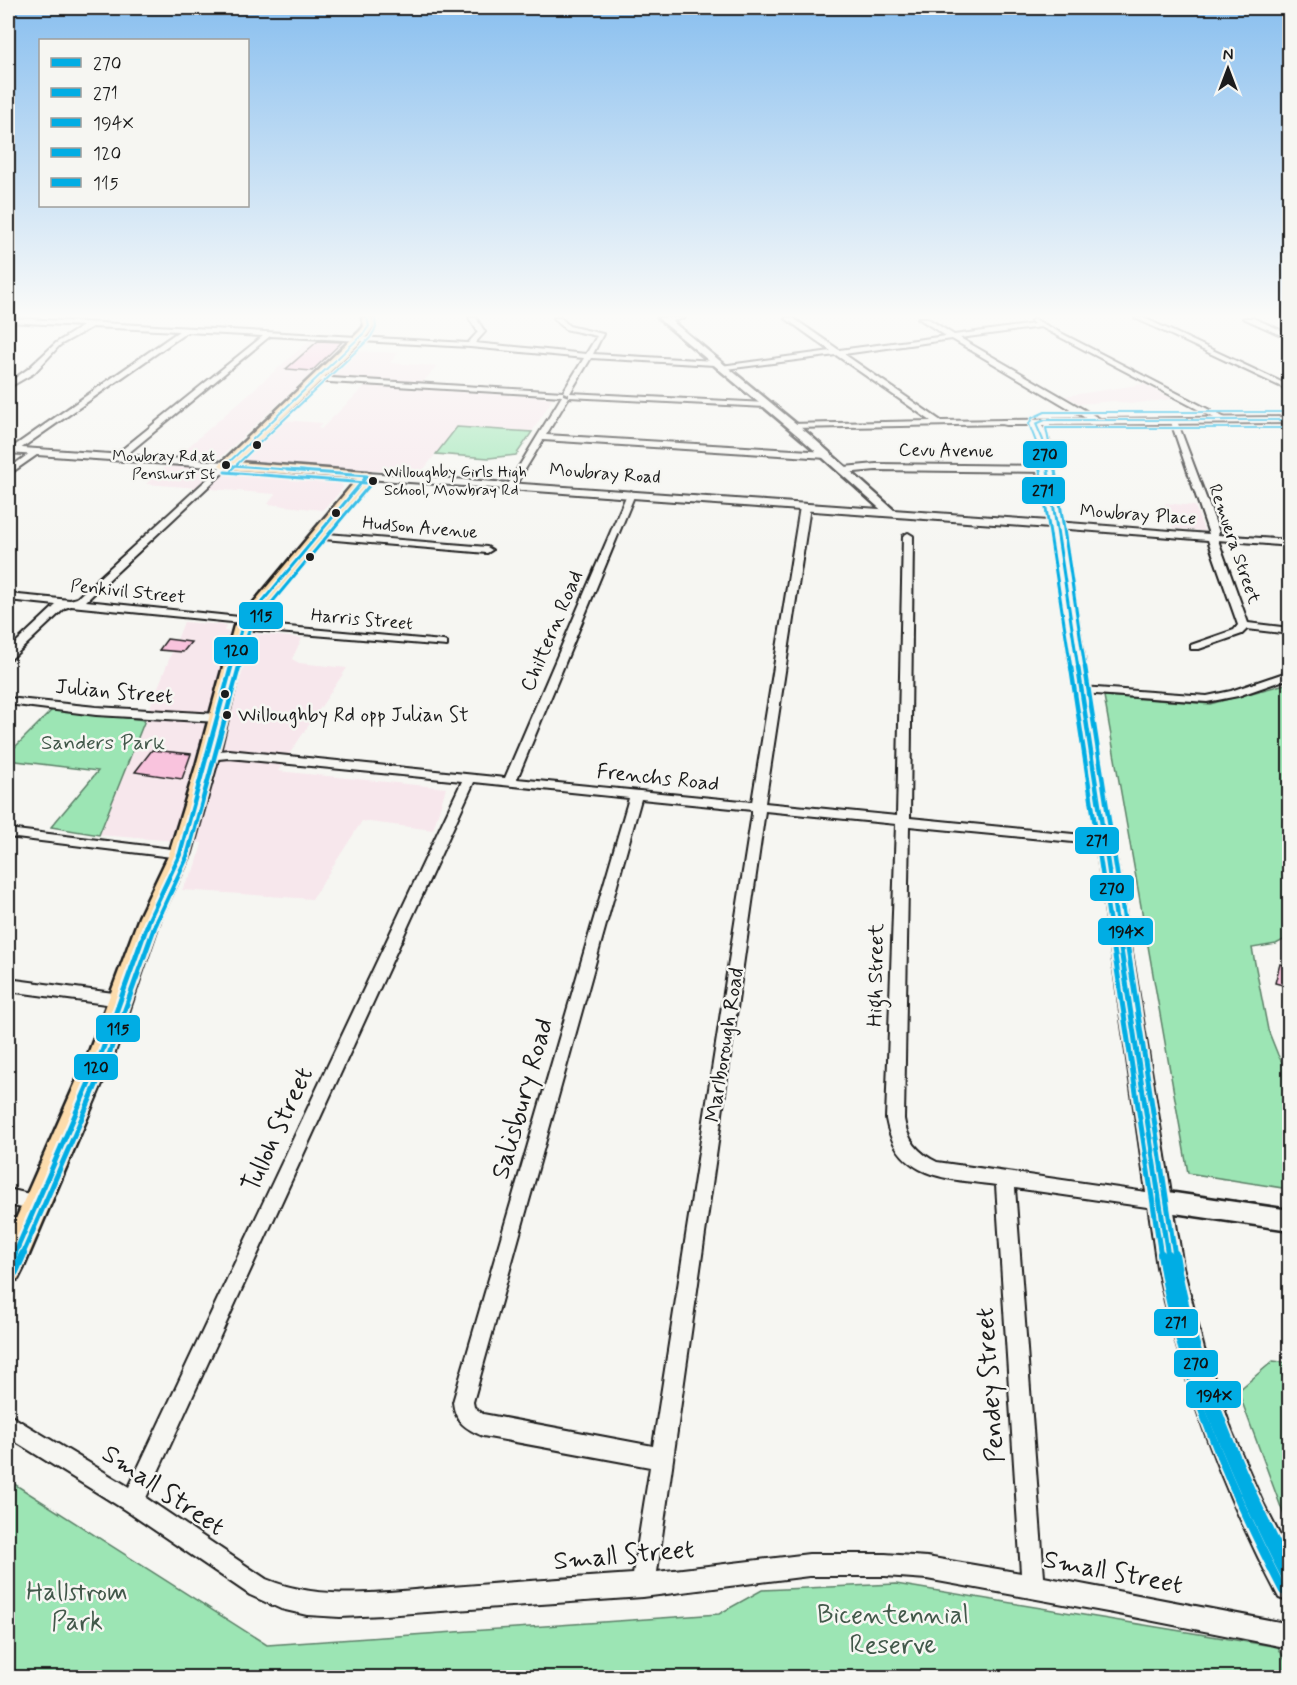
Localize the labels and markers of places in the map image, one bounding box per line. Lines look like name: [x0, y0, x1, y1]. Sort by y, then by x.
unlabelled marker: [251, 439, 263, 451]
place label: Mowbray Rd at Penshurst St: [112, 446, 215, 485]
marker: Mowbray Rd at Penshurst St: [220, 459, 232, 471]
place label: Willoughby Girls High School, Mowbray Rd: [384, 462, 527, 501]
marker: Willoughby Girls High School, Mowbray Rd: [367, 475, 379, 487]
unlabelled marker: [330, 507, 342, 519]
unlabelled marker: [304, 551, 316, 563]
unlabelled marker: [219, 688, 231, 700]
place label: Willoughby Rd opp Julian St: [238, 702, 469, 729]
marker: Willoughby Rd opp Julian St: [221, 709, 233, 721]

